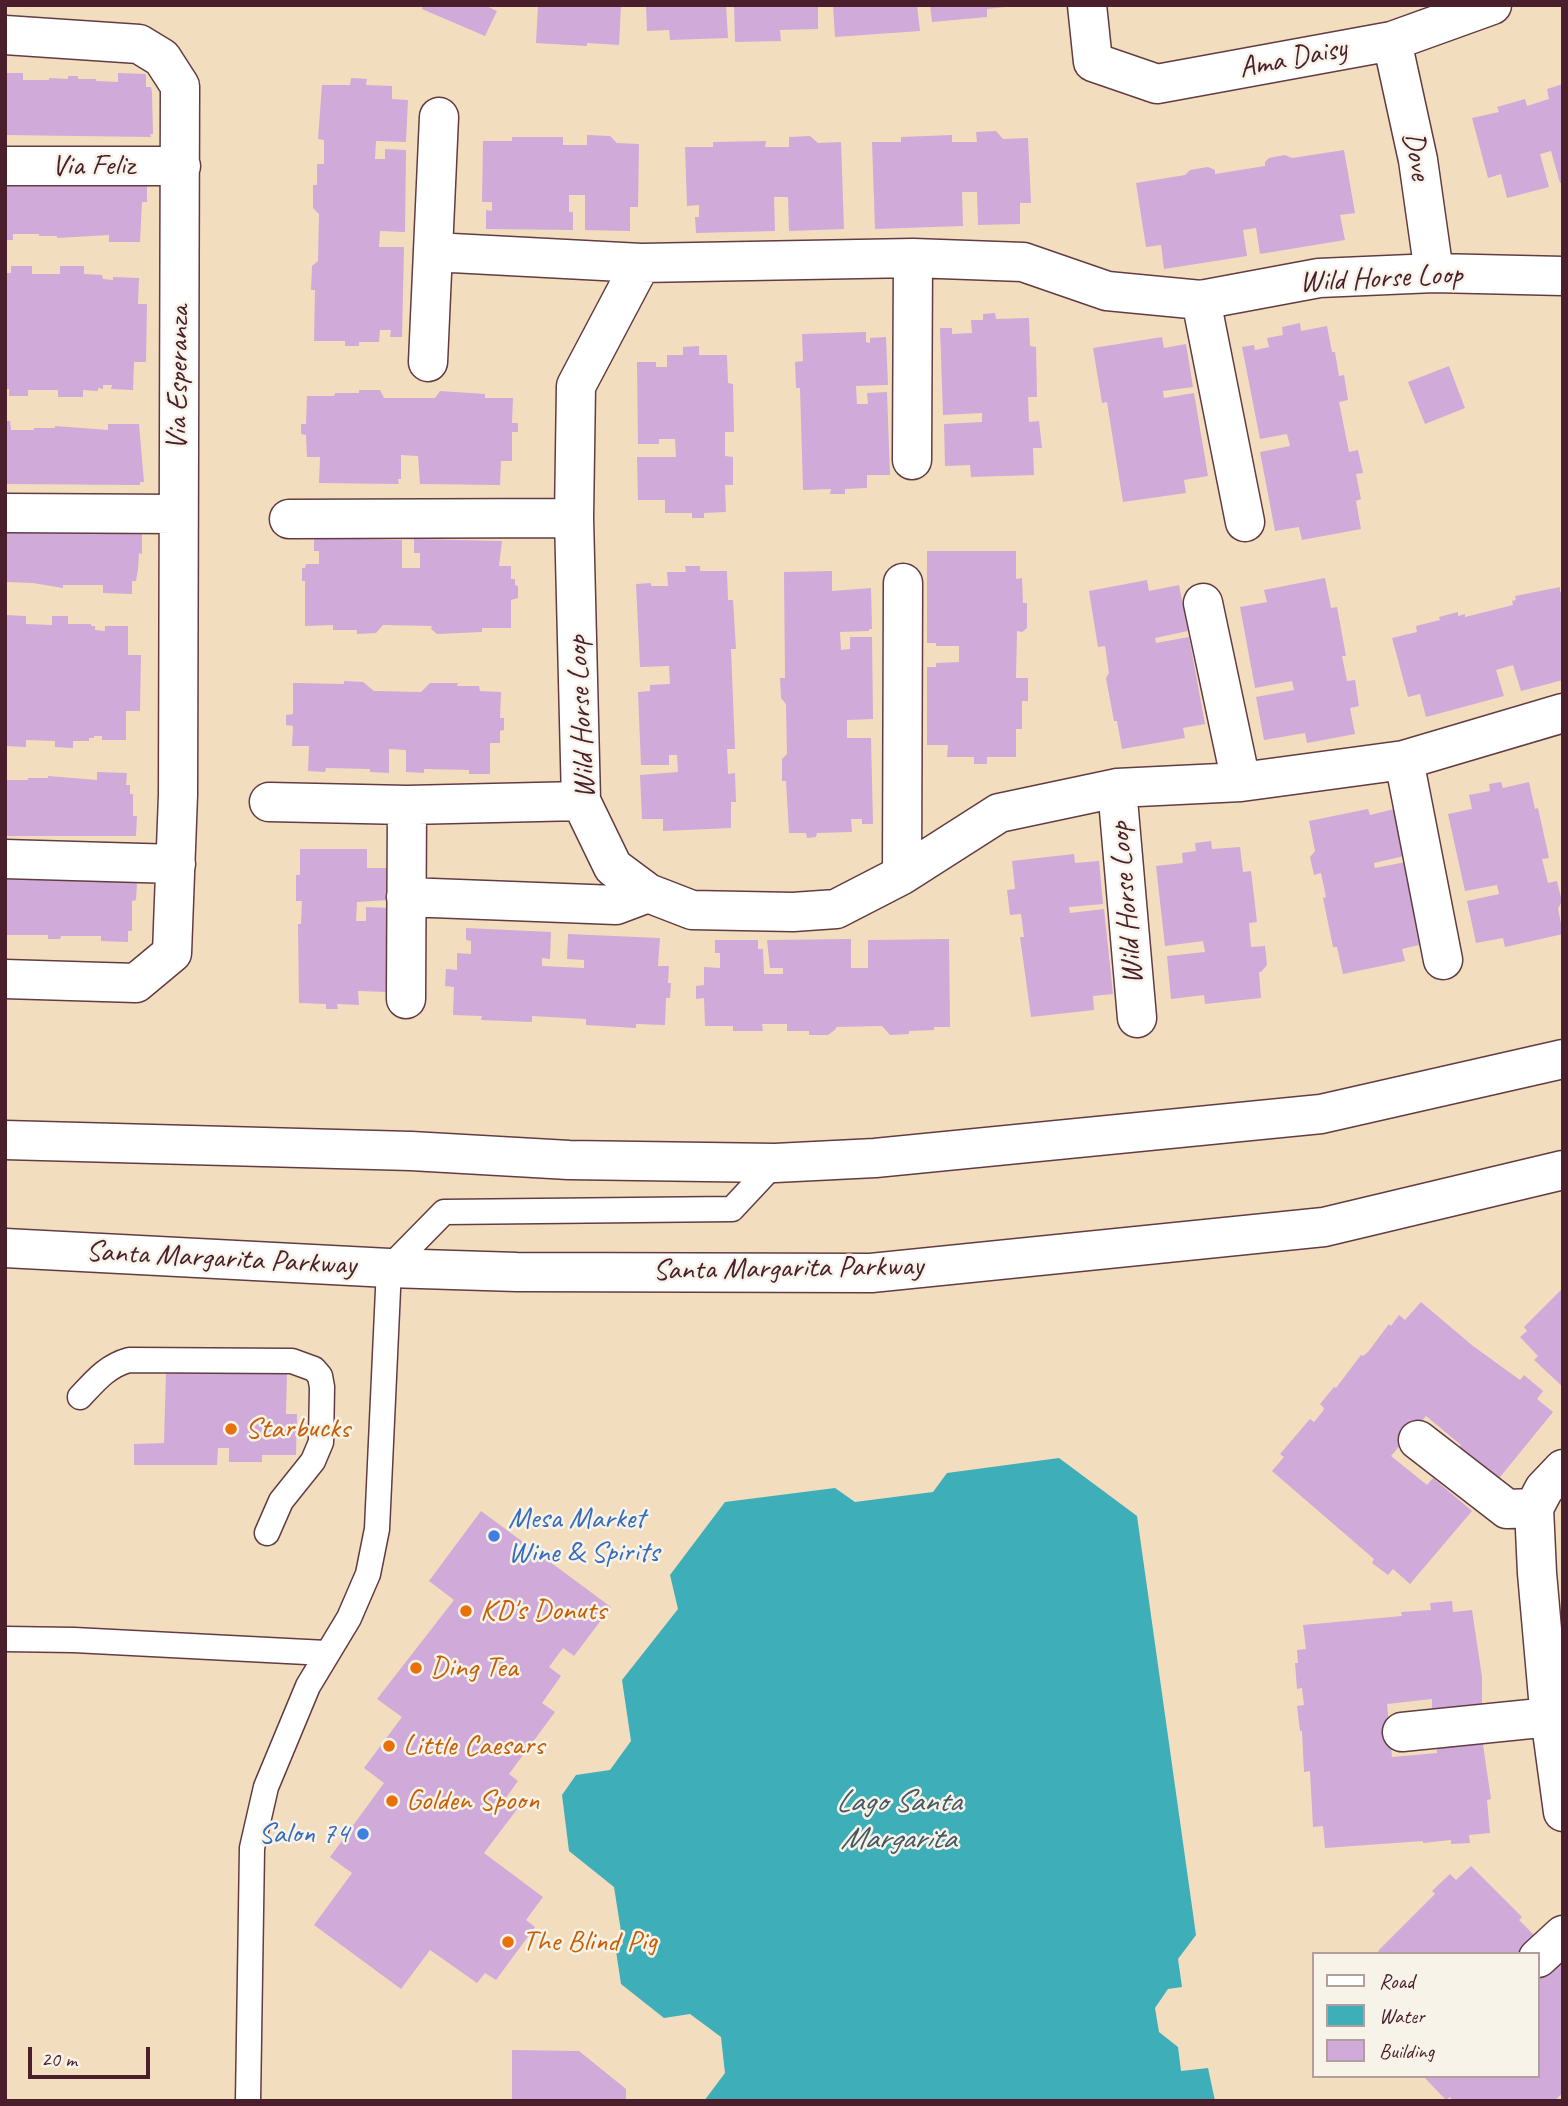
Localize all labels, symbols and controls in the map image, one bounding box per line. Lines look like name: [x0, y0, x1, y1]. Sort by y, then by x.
street label: Ama Daisy: [1236, 31, 1350, 87]
street label: Dove: [1394, 129, 1438, 183]
street label: Via Feliz: [52, 148, 134, 184]
street label: Wild Horse Loop: [1299, 257, 1463, 301]
street label: Via Esperanza: [160, 305, 198, 451]
street label: Wild Horse Loop: [560, 635, 604, 799]
street label: Wild Horse Loop: [1102, 820, 1152, 986]
street label: Santa Margarita Parkway: [85, 1234, 357, 1284]
street label: Santa Margarita Parkway: [653, 1249, 923, 1289]
place label: Starbucks: [245, 1411, 350, 1447]
marker: Starbucks: [223, 1421, 239, 1437]
place label: Mesa Market Wine & Spirits: [508, 1501, 659, 1572]
marker: Mesa Market Wine & Spirits: [486, 1528, 502, 1544]
place label: KD's Donuts: [480, 1593, 606, 1629]
marker: KD's Donuts: [458, 1603, 474, 1619]
place label: Ding Tea: [430, 1650, 518, 1686]
marker: Ding Tea: [408, 1660, 424, 1676]
place label: Little Caesars: [403, 1728, 544, 1764]
marker: Little Caesars: [381, 1738, 397, 1754]
place label: Golden Spoon: [406, 1783, 539, 1819]
water label: Lago Santa Margarita: [835, 1784, 961, 1859]
marker: Golden Spoon: [384, 1793, 400, 1809]
place label: Salon 74: [258, 1816, 349, 1852]
marker: Salon 74: [355, 1826, 371, 1842]
place label: The Blind Pig: [522, 1924, 657, 1960]
marker: The Blind Pig: [500, 1934, 516, 1950]
legend: [1312, 1952, 1540, 2078]
text: Road: [1379, 1968, 1414, 1994]
text: Water: [1379, 2003, 1425, 2029]
scale bar: [32, 2032, 154, 2076]
text: Building: [1379, 2038, 1434, 2064]
text: 20 m: [41, 2046, 77, 2072]

